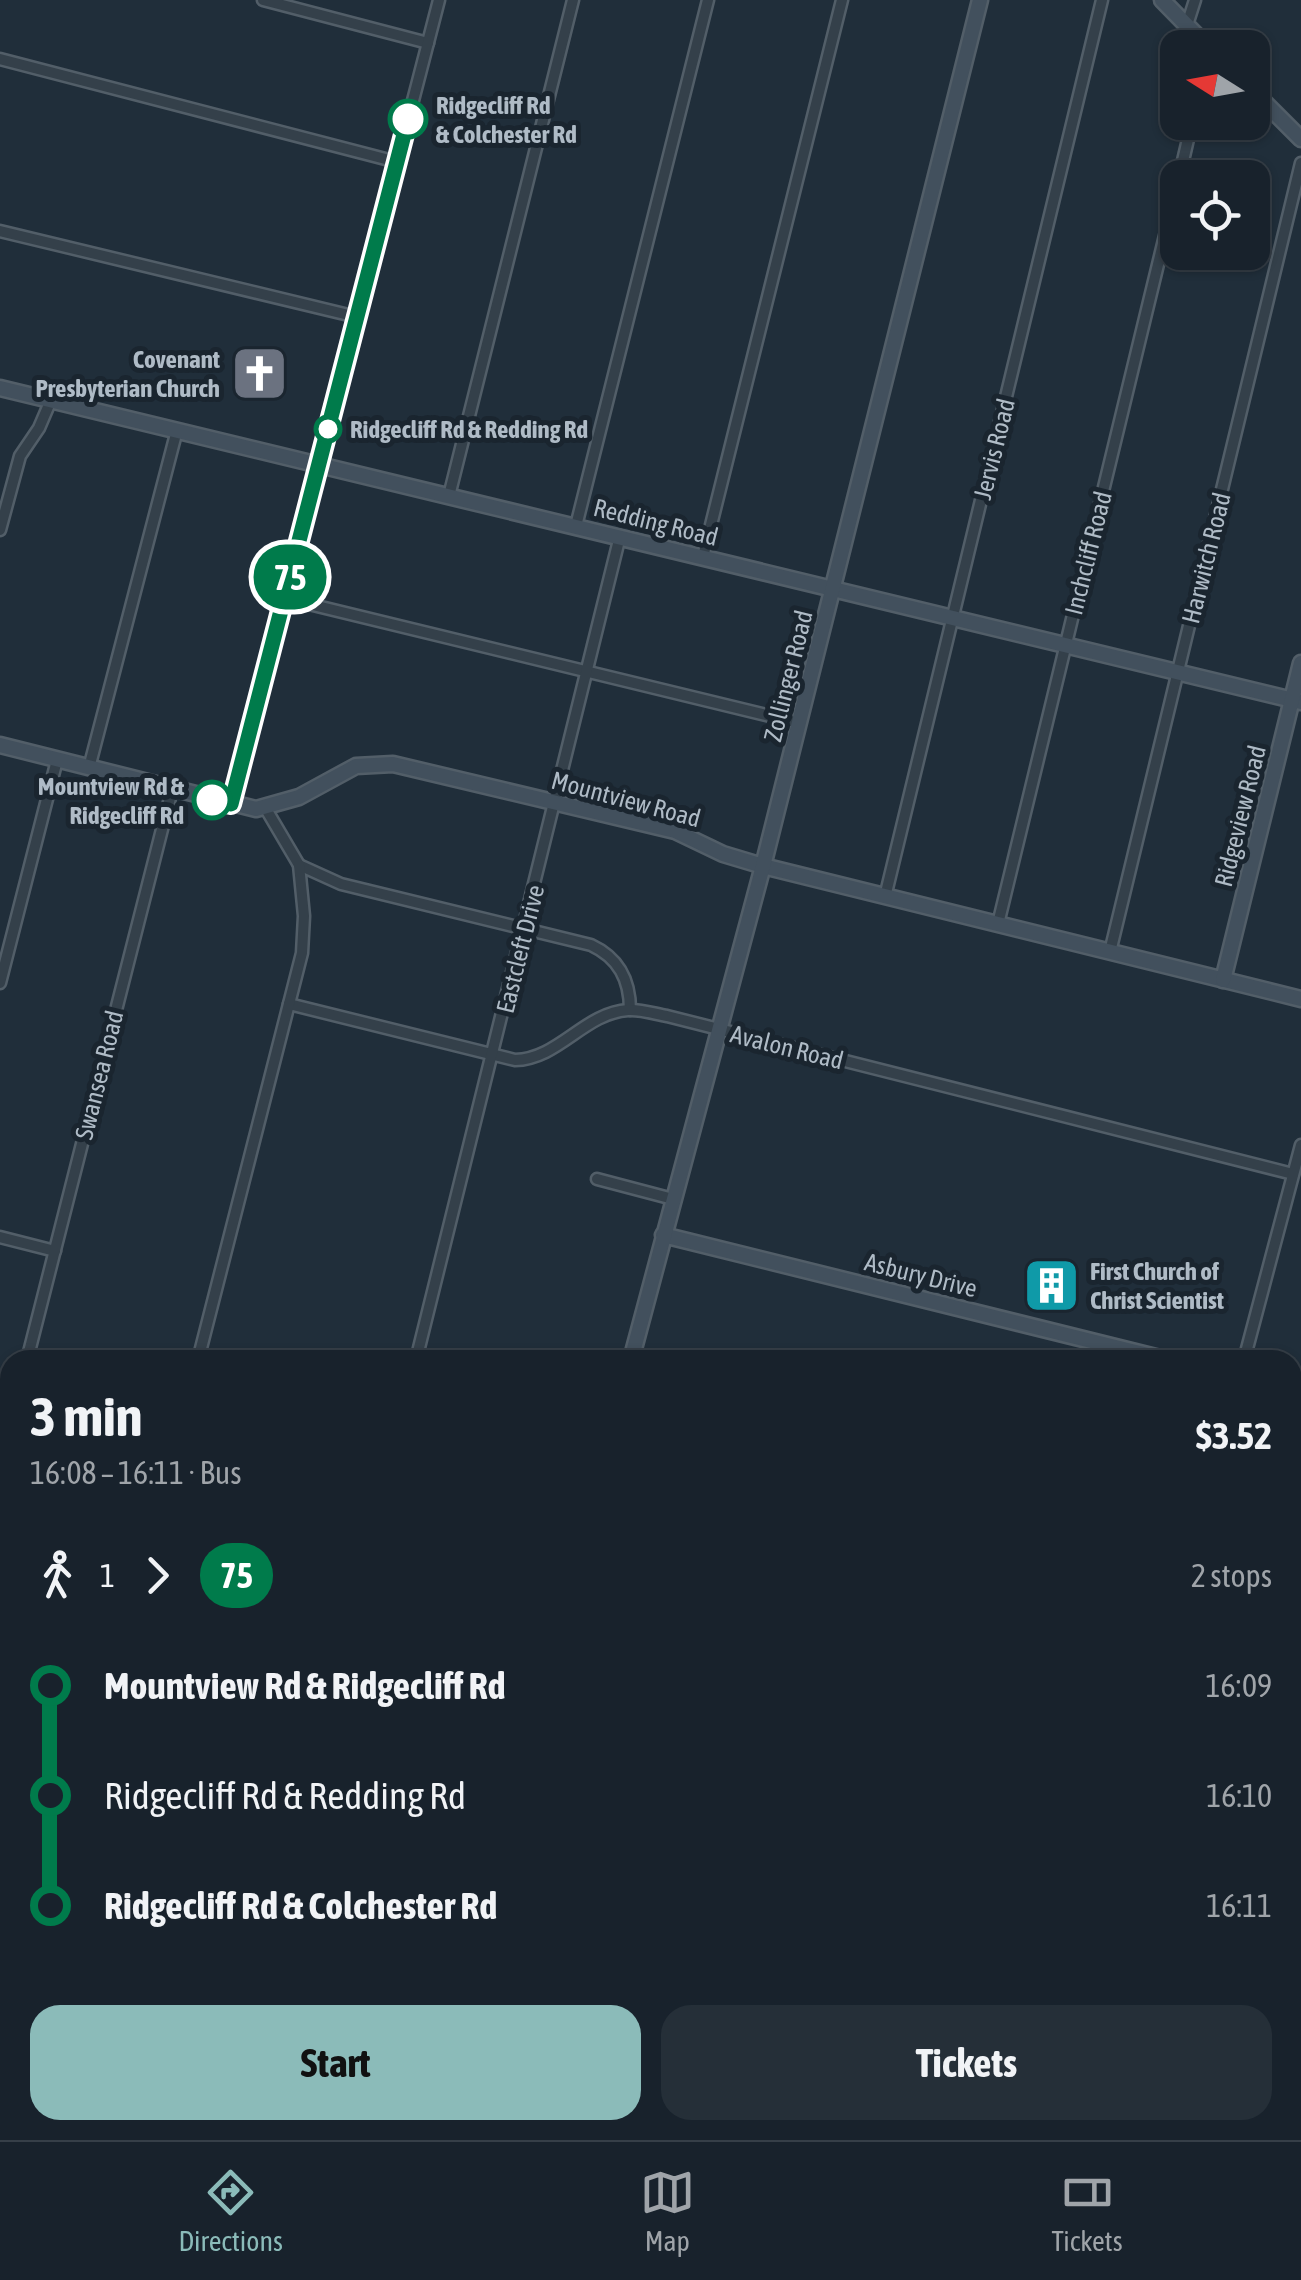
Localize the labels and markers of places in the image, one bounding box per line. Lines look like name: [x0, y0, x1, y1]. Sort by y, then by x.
place label: Ridgecliff Rd & Colchester Rd: [436, 91, 577, 148]
marker: Ridgecliff Rd & Colchester Rd: [389, 100, 427, 138]
church icon: Covenant Presbyterian Church: [229, 343, 289, 403]
place label: Covenant Presbyterian Church: [35, 345, 221, 402]
place label: Ridgecliff Rd & Redding Rd: [350, 415, 588, 443]
marker: Ridgecliff Rd & Redding Rd: [315, 416, 341, 442]
place label: Mountview Rd & Ridgecliff Rd: [38, 772, 185, 829]
marker: Mountview Rd & Ridgecliff Rd: [193, 781, 231, 819]
building icon: First Church of Christ Scientist: [1021, 1255, 1081, 1315]
place label: First Church of Christ Scientist: [1090, 1257, 1225, 1314]

